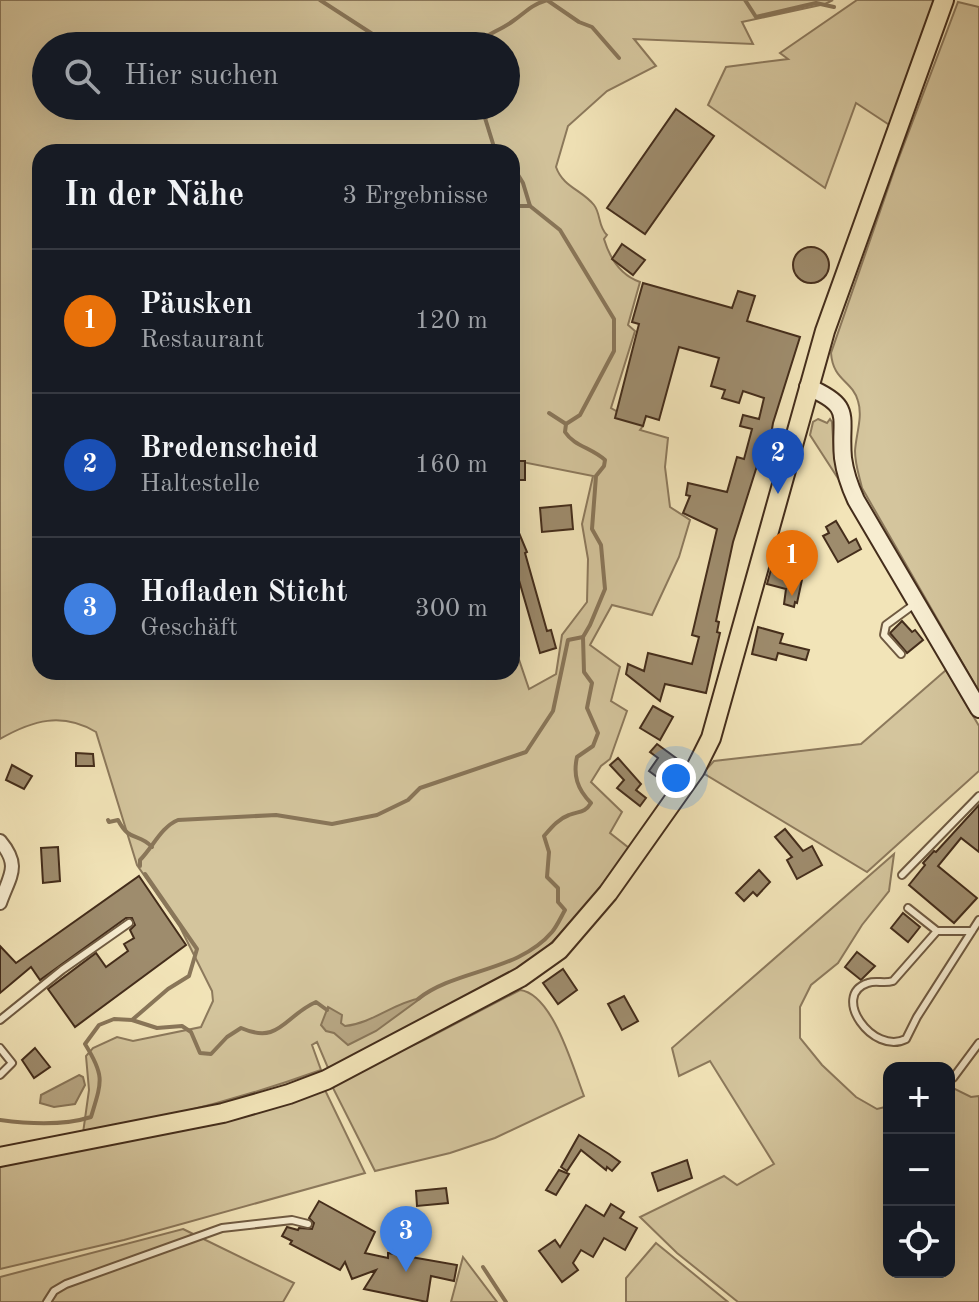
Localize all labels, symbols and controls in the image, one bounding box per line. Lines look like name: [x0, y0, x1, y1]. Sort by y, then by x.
search box: [32, 32, 520, 120]
icon: search: [60, 54, 104, 98]
text: Hier suchen: [124, 61, 279, 91]
text: In der Nähe: [64, 179, 244, 213]
text: 3 Ergebnisse: [342, 183, 488, 209]
text: Päusken: [140, 290, 253, 320]
text: 1: [82, 308, 98, 334]
text: 120 m: [415, 308, 488, 334]
text: Restaurant: [140, 327, 264, 353]
pin: 2: [752, 428, 804, 494]
text: Bredenscheid: [140, 434, 318, 464]
text: 2: [82, 452, 98, 478]
text: 160 m: [415, 452, 488, 478]
text: Haltestelle: [140, 471, 260, 497]
pin: 1: [766, 530, 818, 596]
text: Hofladen Sticht: [140, 578, 348, 608]
text: 3: [82, 596, 98, 622]
text: 300 m: [415, 596, 488, 622]
text: Geschäft: [140, 615, 238, 641]
your location: [656, 758, 696, 798]
map controls: [883, 1062, 955, 1278]
button: +: [883, 1062, 955, 1134]
button: −: [883, 1134, 955, 1206]
pin: 3: [380, 1206, 432, 1272]
button: locate: [883, 1206, 955, 1278]

